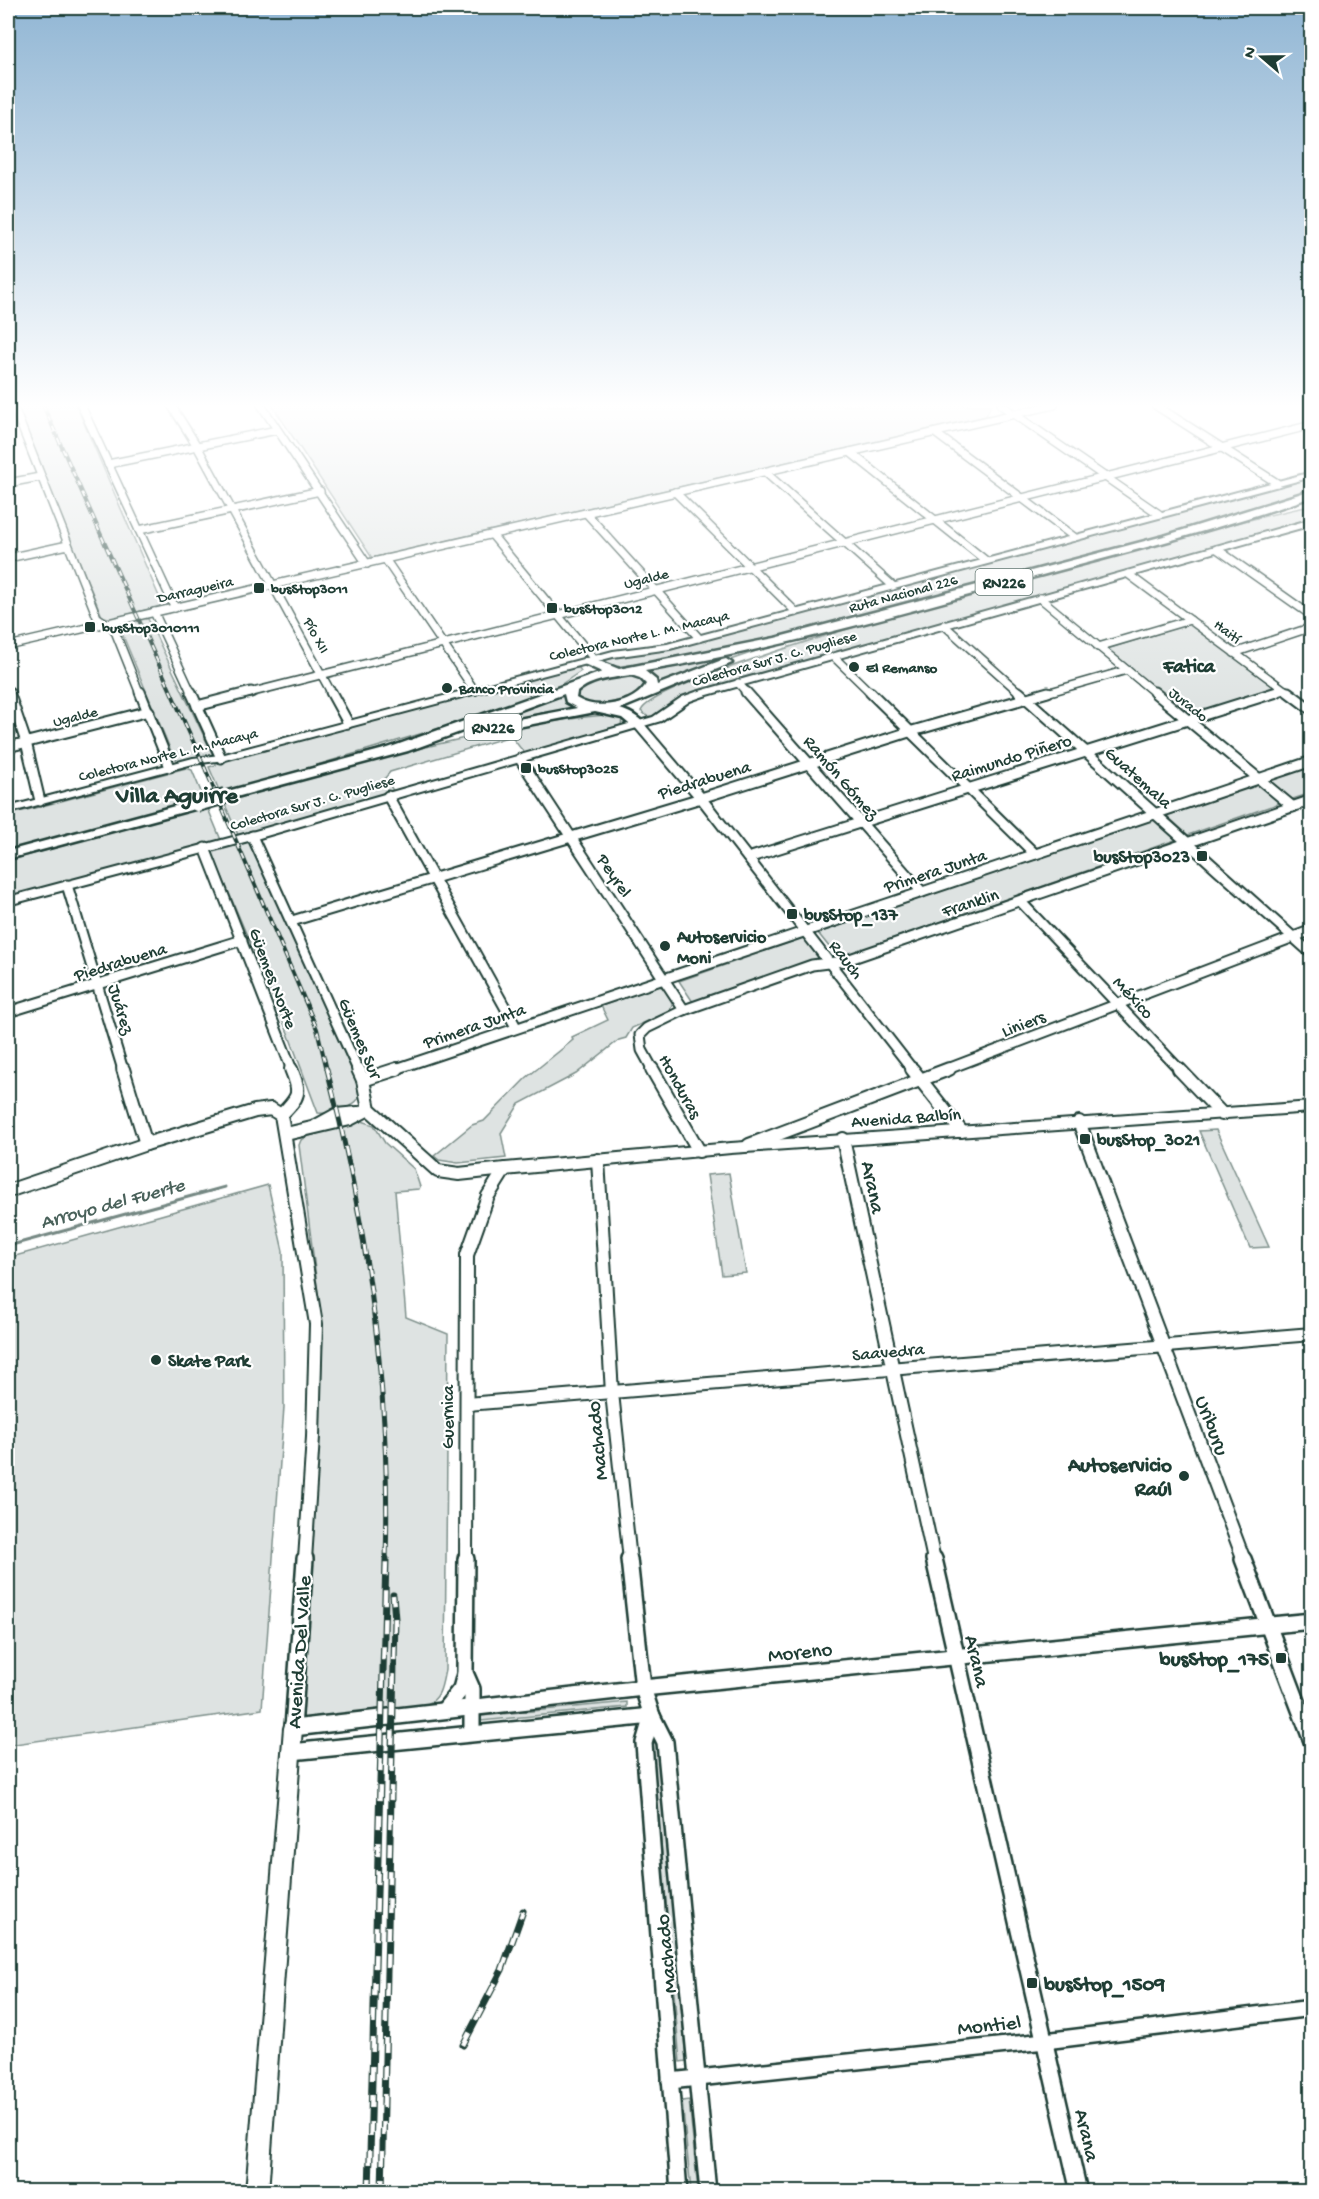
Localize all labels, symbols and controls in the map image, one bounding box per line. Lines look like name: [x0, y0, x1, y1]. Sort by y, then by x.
north arrow: [1232, 27, 1292, 87]
text: N: [1240, 44, 1262, 61]
street label: Ugalde: [622, 566, 671, 594]
road number: RN226: [976, 569, 1032, 595]
street label: Ruta Nacional 226: [847, 572, 960, 618]
street label: Darragueira: [155, 573, 236, 609]
marker: busStop3011: [252, 581, 266, 595]
place label: busStop3011: [270, 581, 348, 599]
marker: busStop3012: [545, 601, 559, 615]
place label: busStop3012: [563, 601, 643, 619]
street label: Colectora Norte L. M. Macaya: [548, 607, 732, 666]
street label: Pío XII: [298, 614, 332, 657]
street label: Haití: [1210, 617, 1245, 649]
marker: busStop3010111: [83, 620, 97, 634]
place label: busStop3010111: [101, 620, 200, 638]
street label: Colectora Sur J. C. Pugliese: [690, 628, 859, 692]
district label: Fatica: [1162, 657, 1216, 680]
marker: El Remanso: [847, 660, 861, 674]
place label: El Remanso: [866, 660, 937, 678]
marker: Banco Provincia: [440, 681, 454, 695]
place label: Banco Provincia: [458, 681, 554, 699]
street label: Jurado: [1165, 684, 1211, 727]
street label: Ugalde: [51, 704, 100, 732]
road number: RN226: [464, 714, 522, 740]
street label: Colectora Norte L. M. Macaya: [77, 725, 260, 787]
street label: Raimundo Piñero: [949, 731, 1074, 788]
street label: Ramón Gómez: [798, 732, 883, 826]
street label: Guatemala: [1099, 743, 1176, 815]
street label: Piedrabuena: [655, 757, 755, 806]
marker: busStop3025: [519, 761, 533, 775]
place label: busStop3025: [537, 761, 618, 779]
street label: Colectora Sur J. C. Pugliese: [228, 772, 397, 836]
district label: Villa Aguirre: [115, 783, 240, 812]
street label: Primera Junta: [881, 846, 991, 899]
place label: busStop3023: [1093, 848, 1190, 869]
marker: busStop3023: [1195, 849, 1209, 863]
street label: Peyrel: [590, 850, 635, 902]
street label: Franklin: [939, 885, 1002, 924]
place label: busStop_137: [803, 906, 899, 927]
marker: busStop_137: [785, 907, 799, 921]
street label: Güemes Norte: [243, 926, 301, 1033]
place label: Autoservicio Moni: [676, 928, 767, 970]
street label: Rauch: [823, 937, 867, 984]
street label: Piedrabuena: [71, 939, 171, 988]
marker: Autoservicio Moni: [658, 939, 672, 953]
street label: México: [1107, 973, 1157, 1024]
street label: Juárez: [102, 982, 138, 1038]
street label: Güemes Sur: [332, 996, 386, 1084]
street label: Primera Junta: [420, 1000, 530, 1055]
street label: Liniers: [999, 1007, 1050, 1043]
street label: Honduras: [653, 1051, 706, 1124]
street label: Avenida Balbín: [850, 1105, 962, 1134]
place label: busStop_3021: [1096, 1131, 1200, 1152]
marker: busStop_3021: [1078, 1132, 1092, 1146]
street label: Arana: [853, 1159, 889, 1218]
water label: Arroyo del Fuerte: [38, 1175, 188, 1236]
street label: Saavedra: [851, 1340, 926, 1367]
place label: Skate Park: [168, 1352, 252, 1373]
marker: Skate Park: [149, 1353, 163, 1367]
street label: Guernica: [439, 1384, 460, 1449]
street label: Uriburu: [1187, 1393, 1233, 1460]
street label: Machado: [583, 1400, 616, 1481]
place label: Autoservicio Raúl: [1067, 1455, 1172, 1504]
marker: Autoservicio Raúl: [1177, 1469, 1191, 1483]
street label: Avenida Del Valle: [284, 1574, 319, 1730]
street label: Arana: [956, 1633, 993, 1692]
street label: Moreno: [767, 1639, 834, 1670]
place label: busStop_175: [1159, 1649, 1269, 1674]
marker: busStop_175: [1274, 1651, 1288, 1665]
street label: Machado: [652, 1913, 685, 1994]
place label: busStop_1509: [1043, 1974, 1165, 1999]
marker: busStop_1509: [1025, 1976, 1039, 1990]
street label: Montiel: [956, 2012, 1023, 2043]
street label: Arana: [1066, 2107, 1103, 2166]

